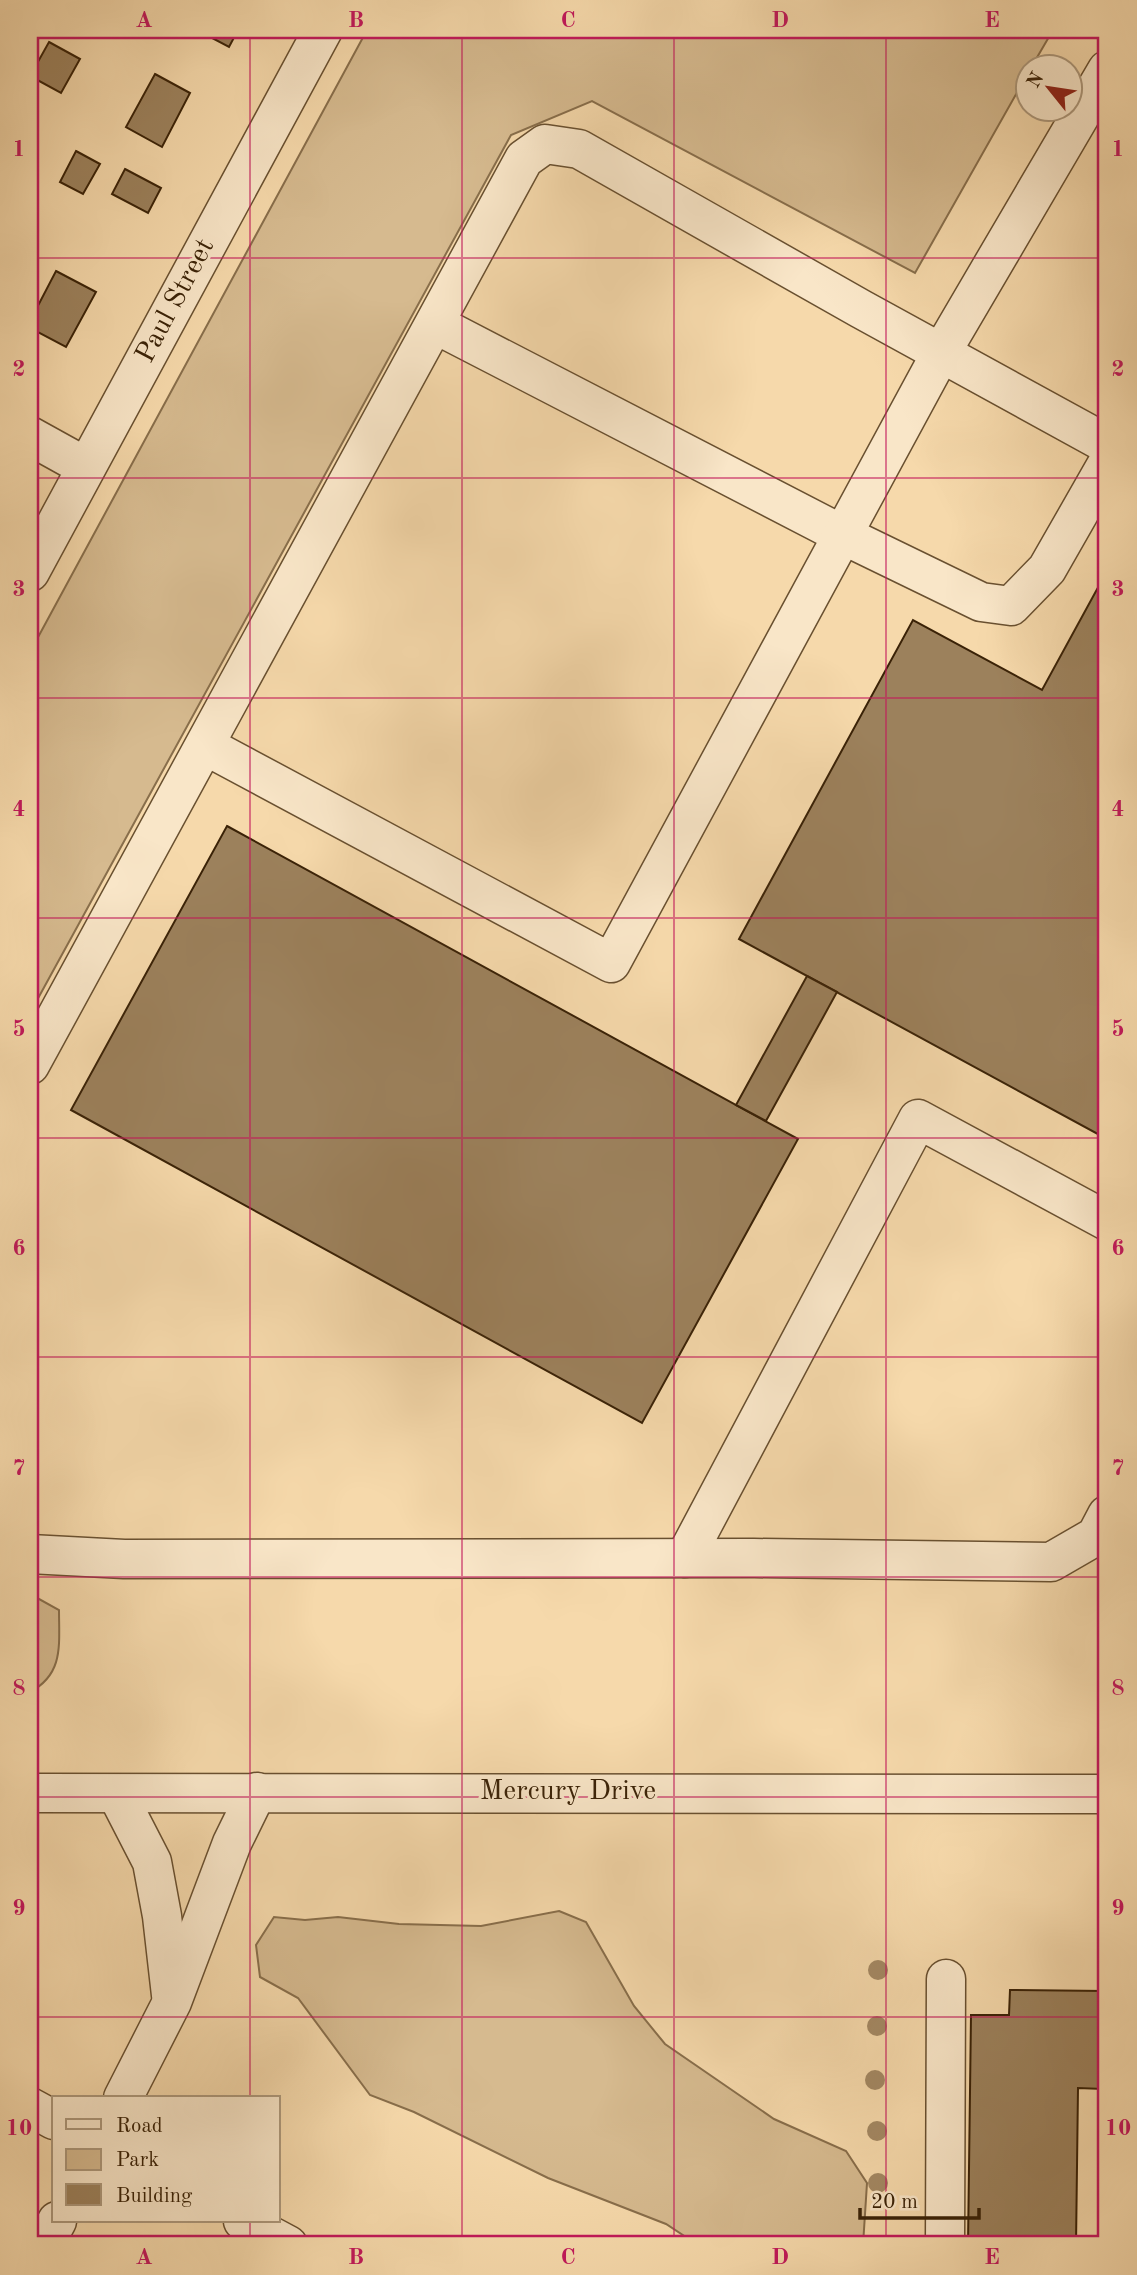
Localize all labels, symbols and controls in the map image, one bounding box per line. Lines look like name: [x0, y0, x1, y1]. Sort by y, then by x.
text: A: [135, 9, 153, 32]
text: B: [348, 9, 364, 32]
text: C: [560, 9, 576, 32]
text: D: [771, 9, 789, 32]
text: E: [984, 9, 1000, 32]
north arrow: [1014, 52, 1084, 122]
text: N: [1025, 69, 1049, 92]
text: 1: [12, 138, 26, 161]
text: 1: [1111, 138, 1125, 161]
street label: Paul Street: [132, 234, 220, 368]
text: 2: [12, 358, 26, 381]
text: 2: [1111, 358, 1125, 381]
text: 3: [12, 578, 26, 601]
text: 3: [1111, 578, 1125, 601]
text: 4: [12, 798, 26, 821]
text: 4: [1111, 798, 1125, 821]
text: 5: [12, 1018, 26, 1041]
text: 5: [1111, 1018, 1125, 1041]
text: 6: [12, 1237, 26, 1260]
text: 6: [1111, 1237, 1125, 1260]
text: 7: [12, 1457, 26, 1480]
text: 7: [1111, 1457, 1125, 1480]
text: 8: [12, 1677, 26, 1700]
text: 8: [1111, 1677, 1125, 1700]
street label: Mercury Drive: [480, 1778, 656, 1806]
text: 9: [12, 1897, 26, 1920]
text: 9: [1111, 1897, 1125, 1920]
legend: [52, 2096, 280, 2222]
text: Road: [116, 2116, 163, 2137]
text: 10: [6, 2117, 32, 2140]
text: 10: [1105, 2117, 1131, 2140]
text: Park: [116, 2150, 159, 2171]
scale bar: [860, 2177, 979, 2221]
text: Building: [116, 2186, 193, 2207]
text: 20 m: [871, 2192, 918, 2213]
text: A: [135, 2246, 153, 2269]
text: B: [348, 2246, 364, 2269]
text: C: [560, 2246, 576, 2269]
text: D: [771, 2246, 789, 2269]
text: E: [984, 2246, 1000, 2269]

